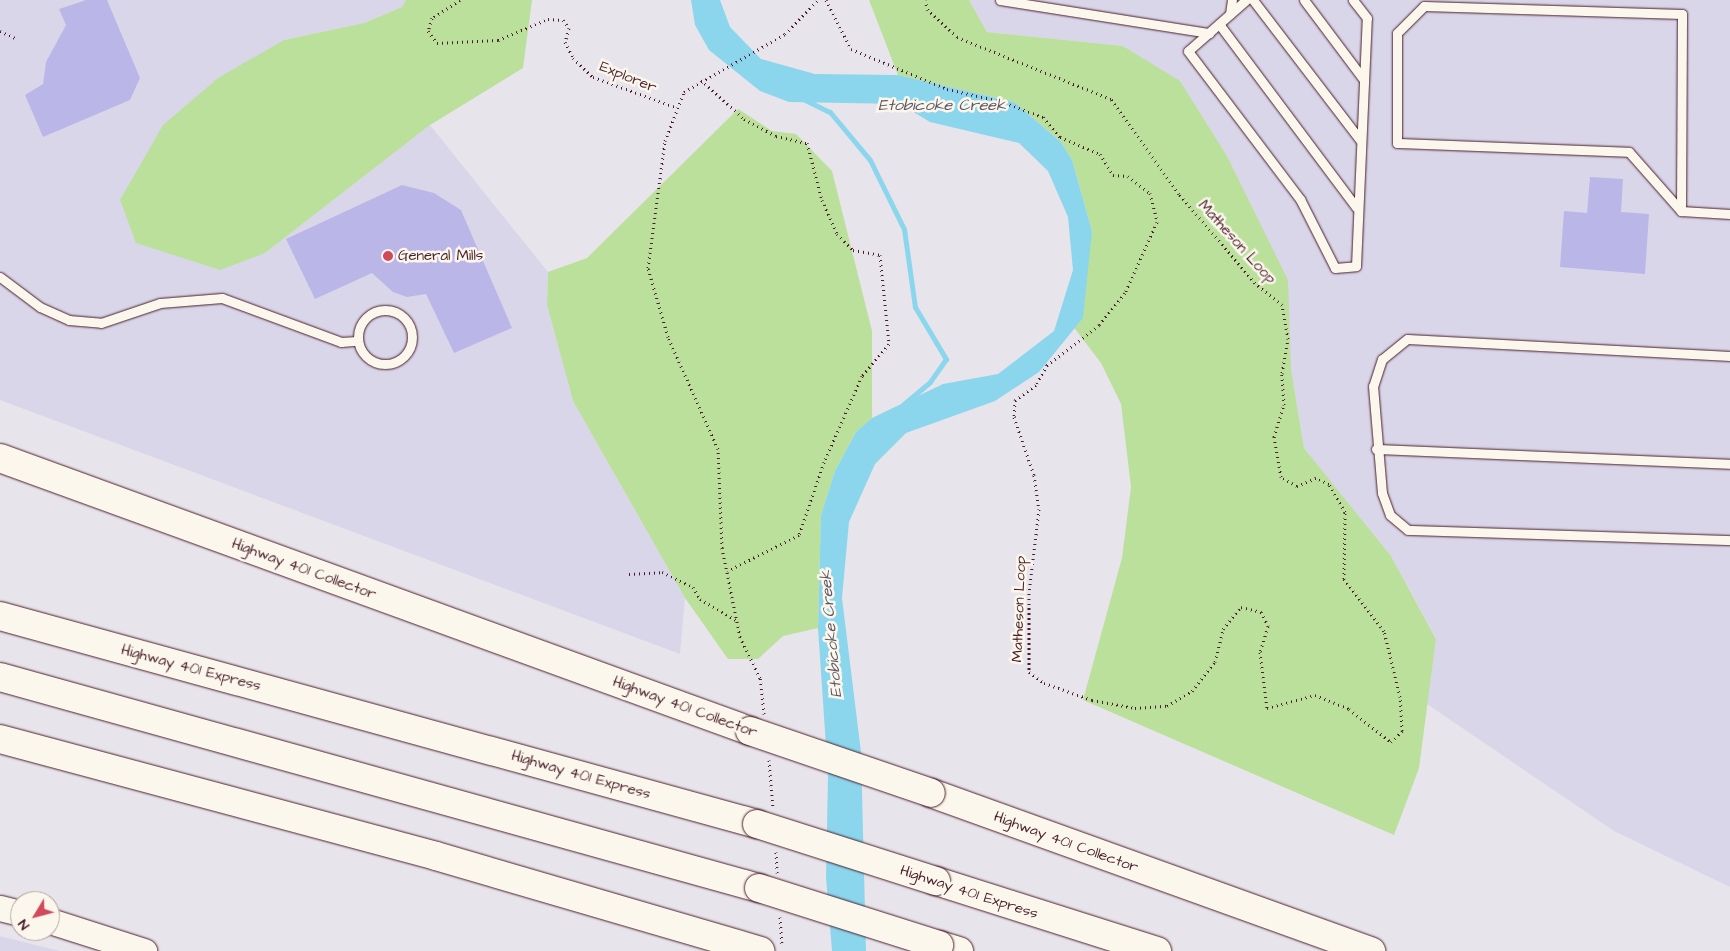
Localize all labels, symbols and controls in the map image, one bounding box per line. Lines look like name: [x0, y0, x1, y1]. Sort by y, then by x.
street label: Explorer: [597, 57, 659, 97]
water label: Etobicoke Creek: [878, 95, 1006, 115]
street label: Matheson Loop: [1195, 196, 1279, 288]
place label: General Mills: [398, 247, 483, 265]
marker: General Mills: [382, 250, 394, 262]
street label: Highway 401 Collector: [229, 535, 379, 603]
street label: Matheson Loop: [1008, 555, 1030, 663]
water label: Etobicoke Creek: [816, 570, 846, 698]
street label: Highway 401 Express: [119, 641, 263, 695]
street label: Highway 401 Collector: [610, 673, 760, 741]
street label: Highway 401 Express: [509, 747, 653, 803]
street label: Highway 401 Collector: [991, 808, 1141, 876]
street label: Highway 401 Express: [898, 861, 1040, 923]
north arrow: [10, 891, 60, 941]
text: N: [13, 915, 34, 934]

